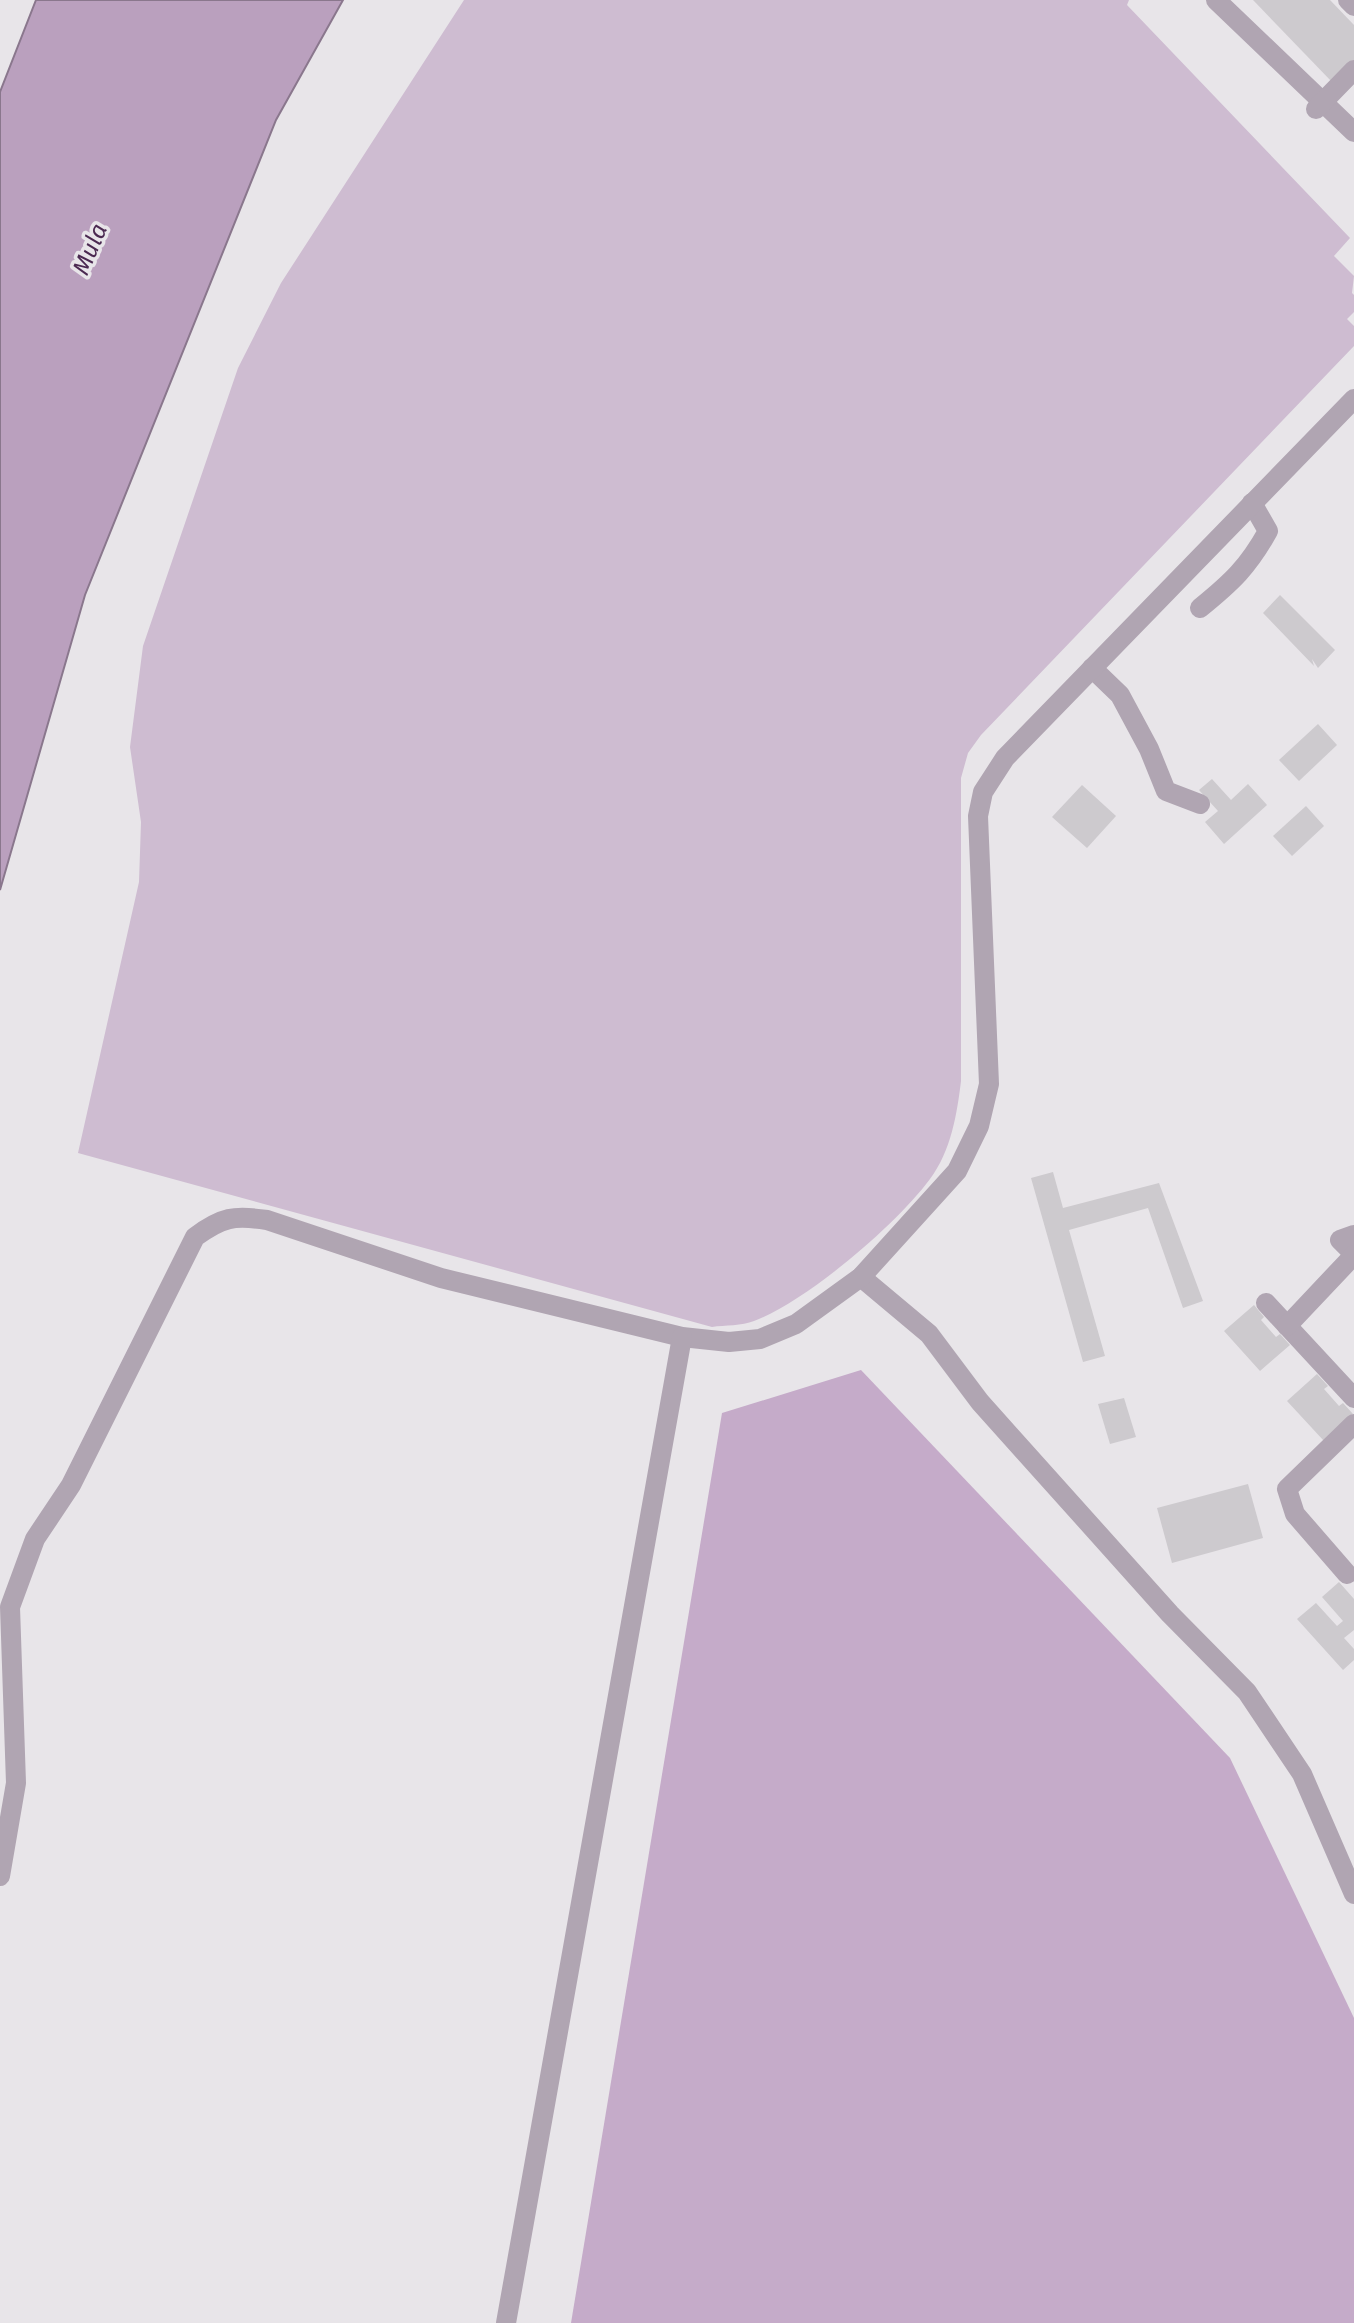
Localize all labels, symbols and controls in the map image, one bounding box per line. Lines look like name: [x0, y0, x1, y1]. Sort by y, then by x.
water label: Mula: [67, 219, 113, 279]

